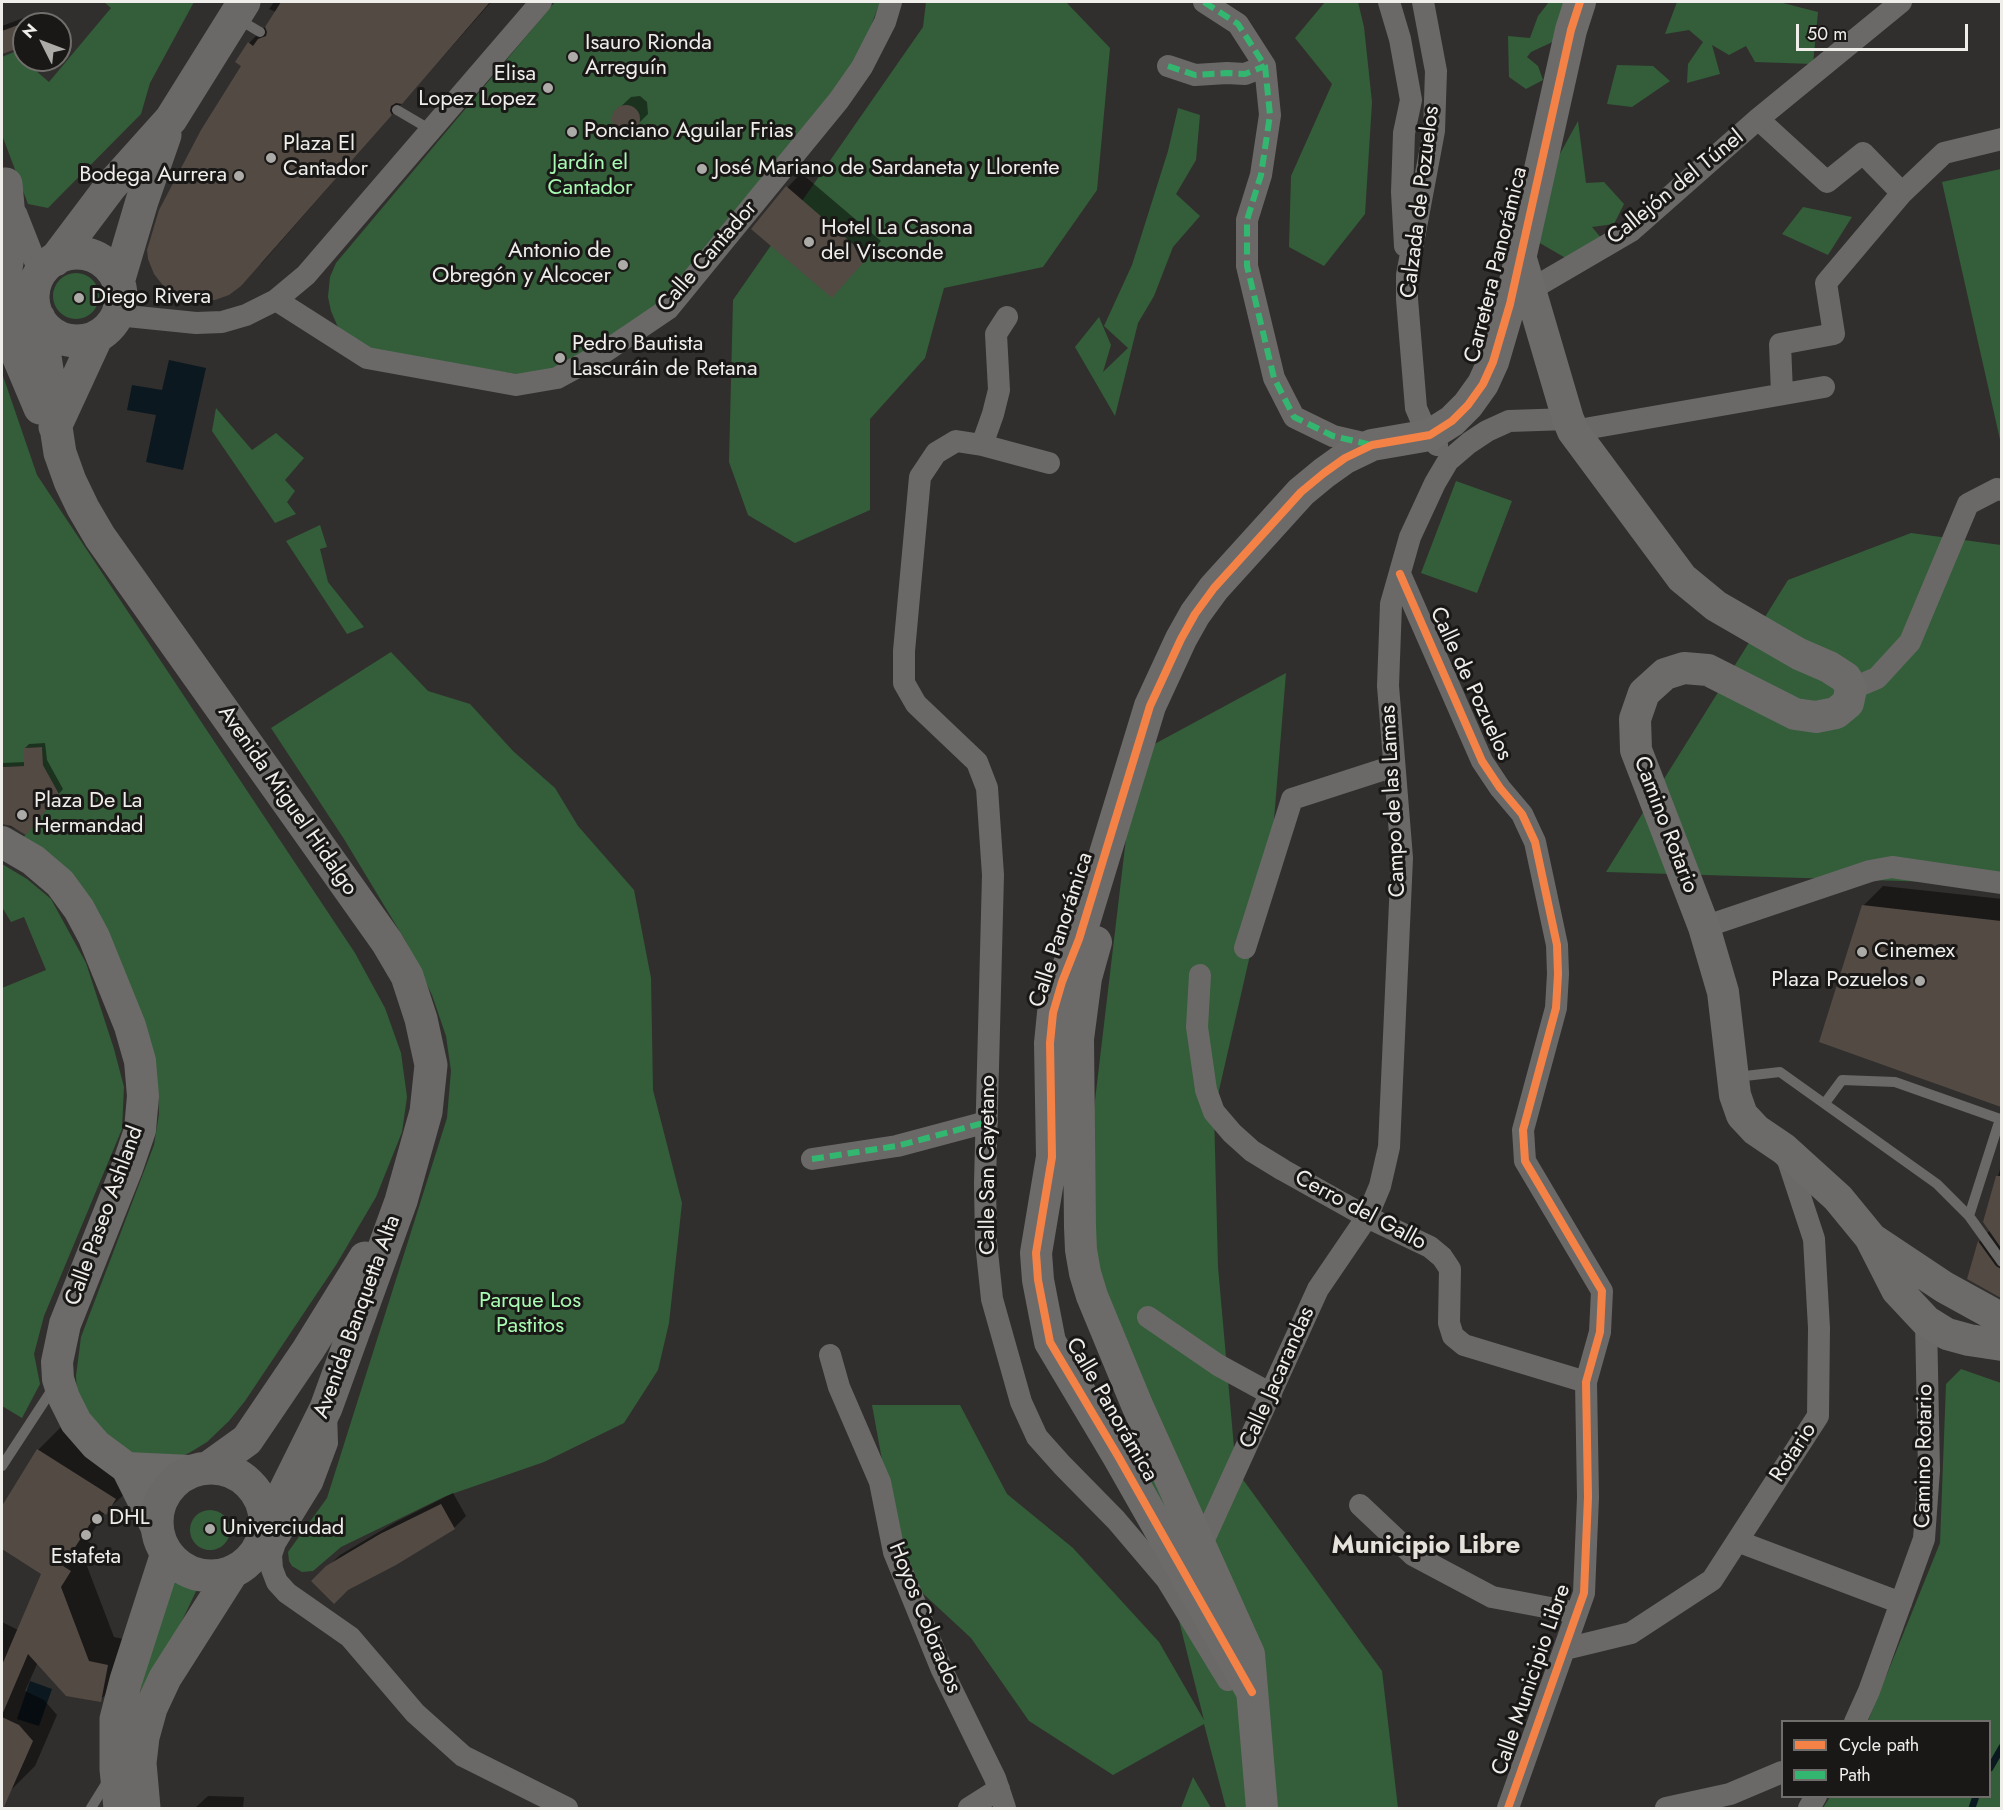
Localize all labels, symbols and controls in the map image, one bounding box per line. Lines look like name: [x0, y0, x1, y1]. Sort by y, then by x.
north arrow: [12, 12, 72, 72]
scale bar: [1799, 12, 1972, 50]
text: N: [17, 19, 43, 43]
text: 50 m: [1807, 21, 1847, 47]
place label: Isauro Rionda Arreguín: [585, 31, 712, 82]
marker: Isauro Rionda Arreguín: [566, 50, 580, 64]
place label: Elisa Lopez Lopez: [418, 62, 536, 113]
marker: Elisa Lopez Lopez: [541, 81, 555, 95]
street label: Calzada de Pozuelos: [1396, 104, 1446, 300]
place label: Ponciano Aguilar Frias: [584, 119, 793, 145]
marker: Ponciano Aguilar Frias: [565, 125, 579, 139]
street label: Callejón del Túnel: [1602, 125, 1750, 251]
place label: Plaza El Cantador: [283, 132, 368, 184]
marker: Plaza El Cantador: [264, 151, 278, 165]
park label: Jardín el Cantador: [547, 151, 633, 202]
place label: José Mariano de Sardaneta y Llorente: [714, 156, 1060, 182]
marker: José Mariano de Sardaneta y Llorente: [695, 162, 709, 176]
place label: Bodega Aurrera: [79, 163, 227, 189]
street label: Carretera Panorámica: [1460, 164, 1534, 366]
marker: Bodega Aurrera: [232, 169, 246, 183]
street label: Calle Cantador: [652, 196, 764, 318]
place label: Hotel La Casona del Visconde: [821, 216, 973, 268]
marker: Hotel La Casona del Visconde: [802, 235, 816, 249]
place label: Antonio de Obregón y Alcocer: [432, 239, 611, 290]
marker: Antonio de Obregón y Alcocer: [616, 258, 630, 272]
place label: Diego Rivera: [91, 285, 211, 311]
marker: Diego Rivera: [72, 291, 86, 305]
place label: Pedro Bautista Lascuráin de Retana: [572, 332, 758, 384]
marker: Pedro Bautista Lascuráin de Retana: [553, 351, 567, 365]
street label: Calle de Pozuelos: [1423, 603, 1517, 765]
street label: Avenida Miguel Hidalgo: [211, 701, 363, 901]
street label: Campo de las Lamas: [1376, 704, 1412, 898]
street label: Camino Rotario: [1627, 753, 1703, 897]
place label: Plaza De La Hermandad: [34, 789, 144, 840]
marker: Plaza De La Hermandad: [15, 808, 29, 822]
street label: Calle Panorámica: [1025, 849, 1099, 1011]
place label: Cinemex: [1874, 939, 1955, 965]
marker: Cinemex: [1855, 945, 1869, 959]
place label: Plaza Pozuelos: [1771, 968, 1908, 994]
marker: Plaza Pozuelos: [1913, 974, 1927, 988]
street label: Calle San Cayetano: [976, 1075, 1002, 1255]
street label: Calle Paseo Ashland: [60, 1123, 150, 1309]
street label: Cerro del Gallo: [1290, 1165, 1430, 1257]
street label: Avenida Banquetta Alta: [309, 1212, 407, 1422]
park label: Parque Los Pastitos: [479, 1289, 581, 1340]
street label: Calle Jacarandas: [1235, 1303, 1321, 1453]
street label: Calle Panorámica: [1059, 1333, 1163, 1487]
street label: Camino Rotario: [1911, 1384, 1939, 1528]
street label: Rotario: [1765, 1418, 1823, 1488]
place label: DHL: [109, 1506, 150, 1532]
marker: DHL: [90, 1512, 104, 1526]
place label: Univerciudad: [222, 1516, 344, 1542]
marker: Univerciudad: [203, 1522, 217, 1536]
marker: Estafeta: [79, 1528, 93, 1542]
district label: Municipio Libre: [1332, 1531, 1520, 1563]
street label: Hoyos Colorados: [882, 1539, 966, 1697]
place label: Estafeta: [51, 1545, 121, 1571]
street label: Calle Municipio Libre: [1487, 1581, 1577, 1779]
legend: [1781, 1720, 1991, 1798]
text: Cycle path: [1839, 1732, 1919, 1758]
text: Path: [1839, 1762, 1871, 1788]

